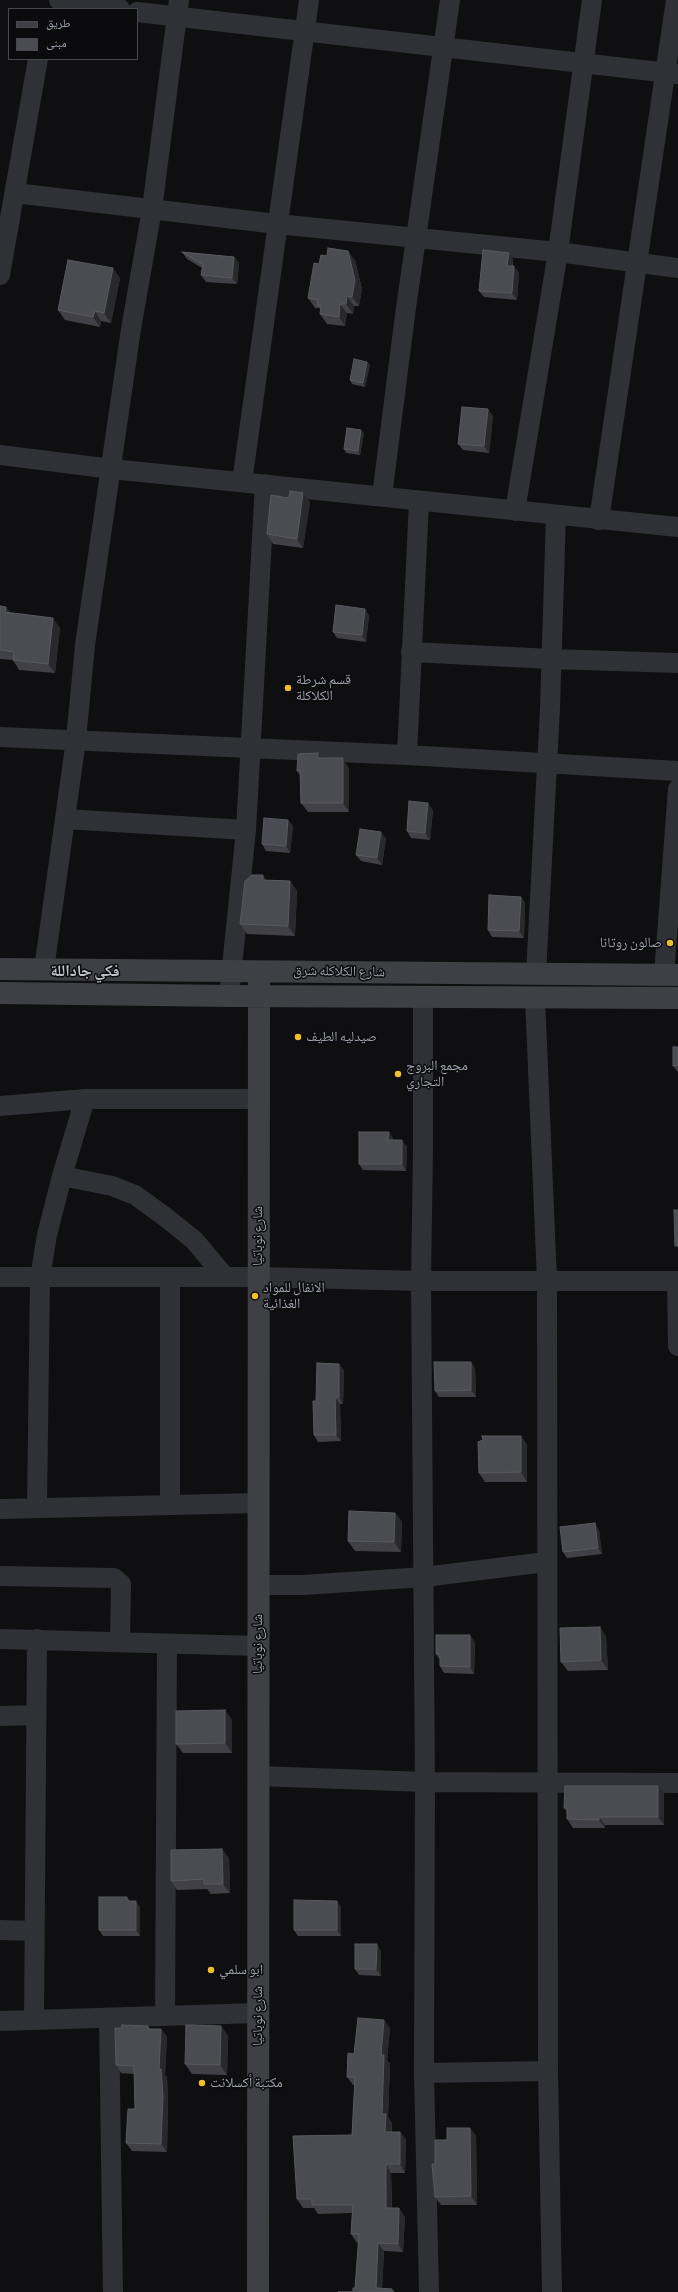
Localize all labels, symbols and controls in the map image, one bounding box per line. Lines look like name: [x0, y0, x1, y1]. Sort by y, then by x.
legend: [8, 8, 138, 60]
text: طريق: [46, 16, 71, 31]
text: مبنى: [46, 36, 67, 51]
place label: قسم شرطة الكلاكلة: [296, 672, 351, 704]
marker: قسم شرطة الكلاكلة: [283, 683, 293, 693]
place label: صالون روتانا: [600, 935, 662, 951]
marker: صالون روتانا: [665, 938, 675, 948]
district label: فكي جاداللة: [50, 962, 120, 982]
street label: شارع الكلاكله شرق: [293, 963, 385, 981]
place label: صيدليه الطيف: [306, 1029, 377, 1045]
marker: صيدليه الطيف: [293, 1032, 303, 1042]
place label: مجمع البروج التجاري: [406, 1058, 468, 1090]
marker: مجمع البروج التجاري: [393, 1069, 403, 1079]
street label: شارع نوباتيا: [250, 1206, 266, 1266]
place label: الانفال للمواد الغذائية: [263, 1280, 325, 1312]
marker: الانفال للمواد الغذائية: [250, 1291, 260, 1301]
street label: شارع نوباتيا: [250, 1614, 266, 1674]
place label: ابو سلمي: [219, 1962, 263, 1978]
marker: ابو سلمي: [206, 1965, 216, 1975]
street label: شارع نوباتيا: [250, 1986, 266, 2046]
place label: مكتبة أكسلانت: [210, 2075, 283, 2091]
marker: مكتبة أكسلانت: [197, 2078, 207, 2088]

